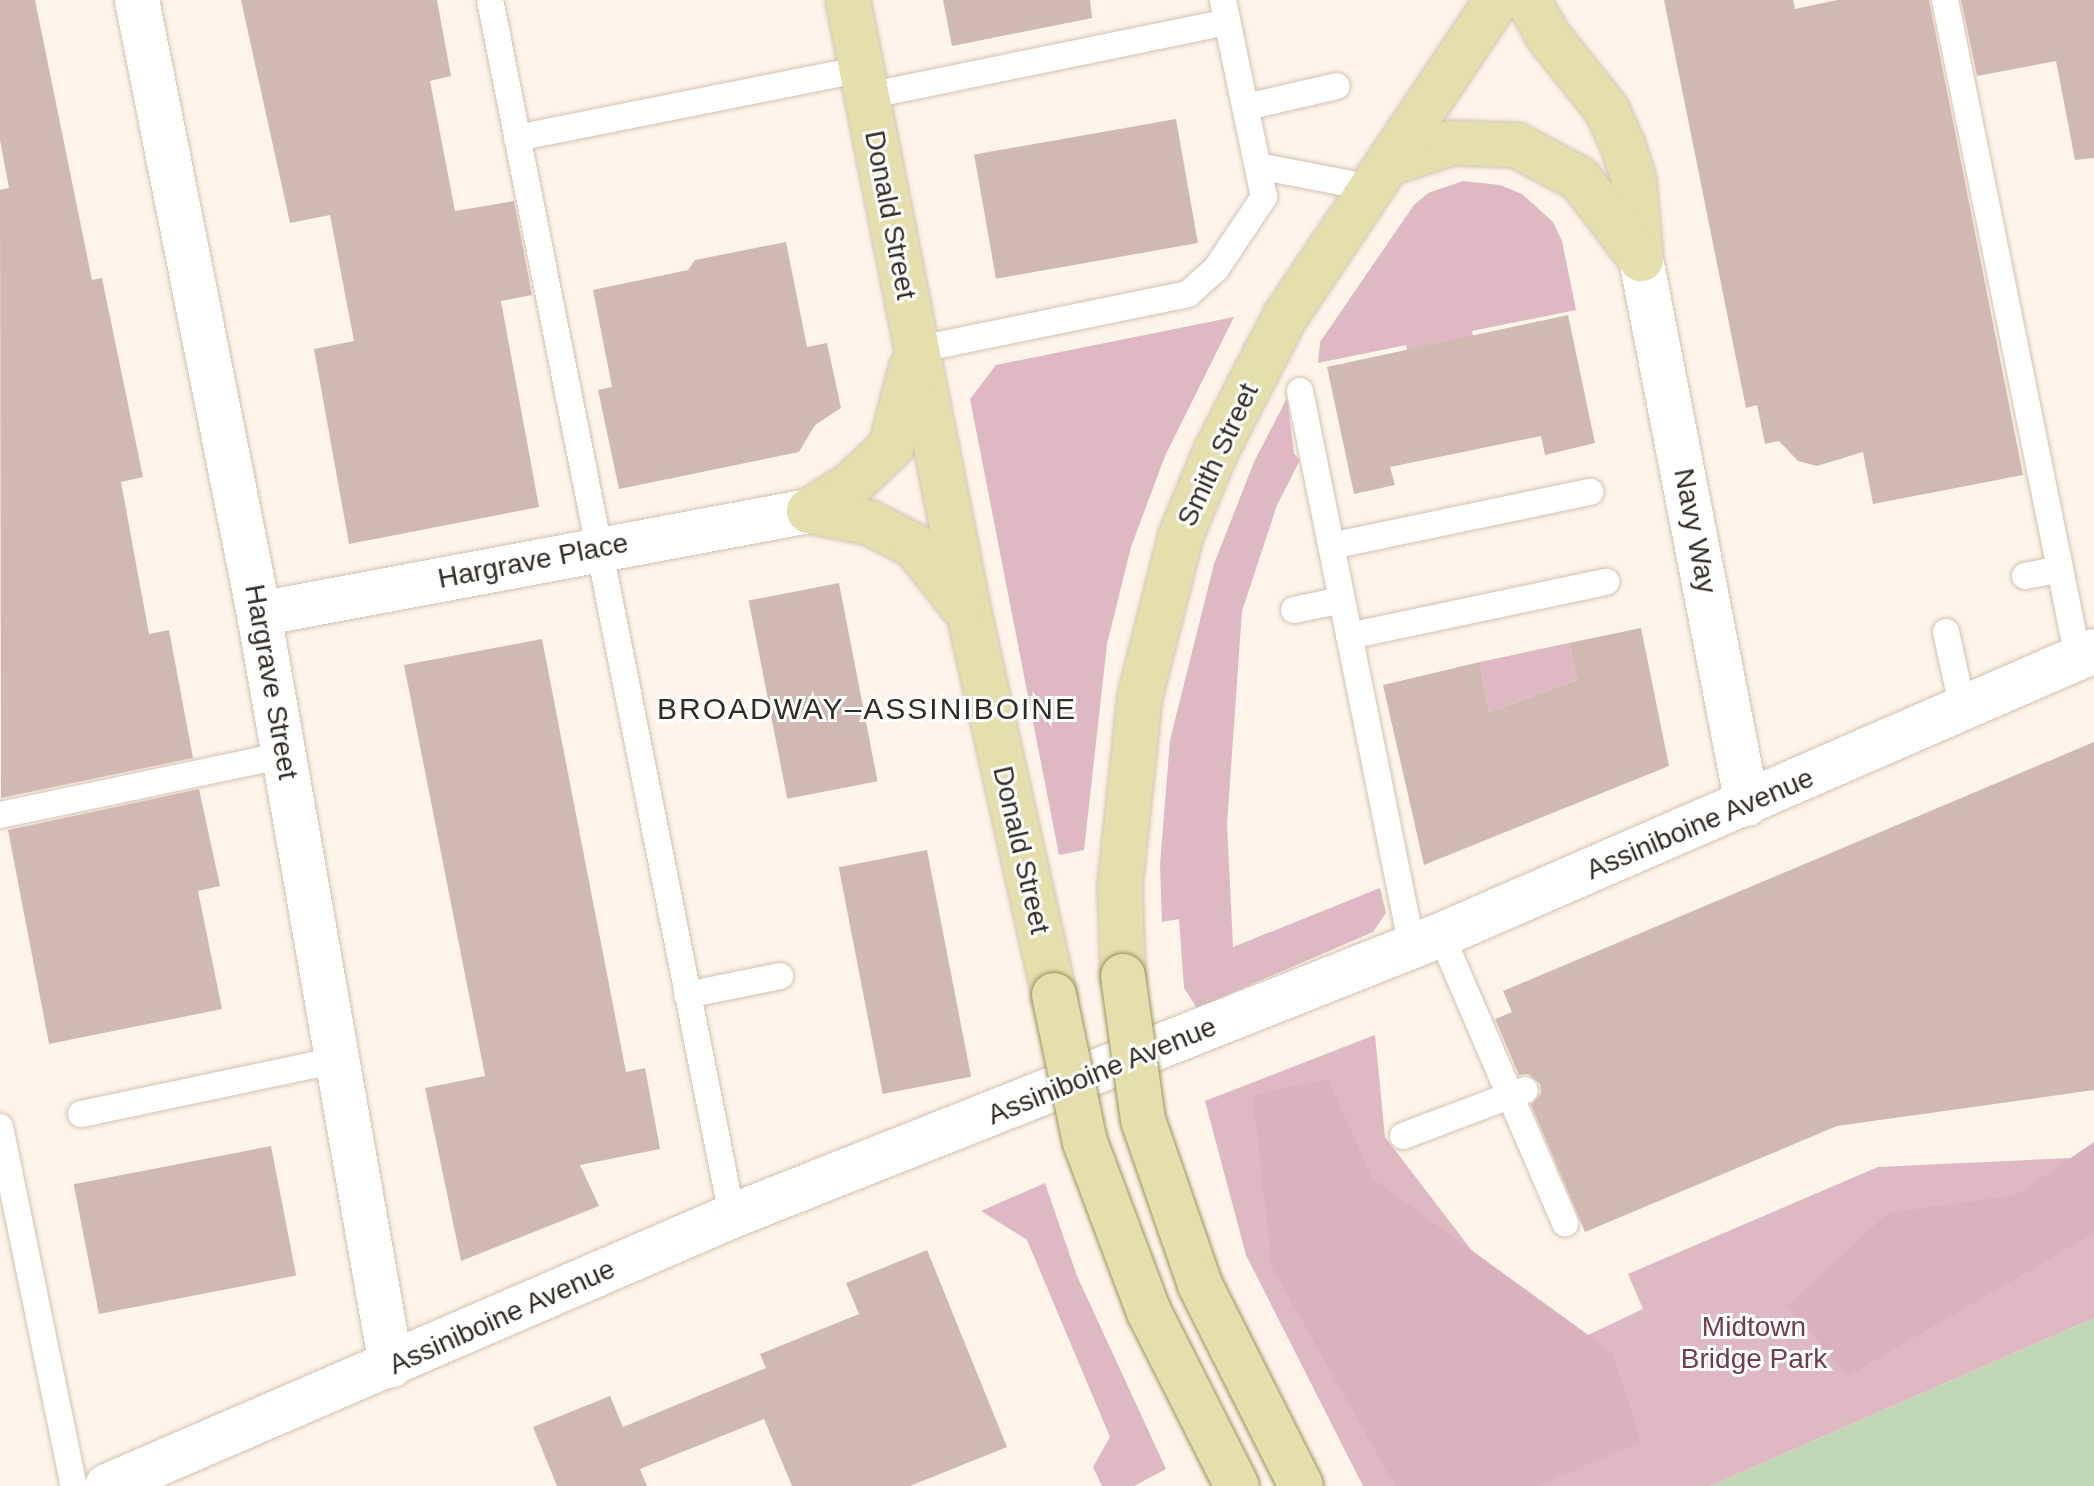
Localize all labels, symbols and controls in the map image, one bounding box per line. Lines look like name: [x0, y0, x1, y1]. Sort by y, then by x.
street label: Donald Street: [857, 128, 923, 302]
street label: Smith Street: [1170, 378, 1266, 532]
street label: Navy Way: [1666, 466, 1724, 596]
street label: Hargrave Place: [435, 526, 631, 596]
street label: Hargrave Street: [237, 582, 305, 782]
district label: BROADWAY–ASSINIBOINE: [657, 691, 1077, 727]
street label: Assiniboine Avenue: [1580, 761, 1820, 887]
street label: Donald Street: [985, 763, 1057, 937]
street label: Assiniboine Avenue: [982, 1009, 1222, 1133]
street label: Assiniboine Avenue: [383, 1252, 621, 1382]
park label: Midtown Bridge Park: [1681, 1310, 1827, 1376]

